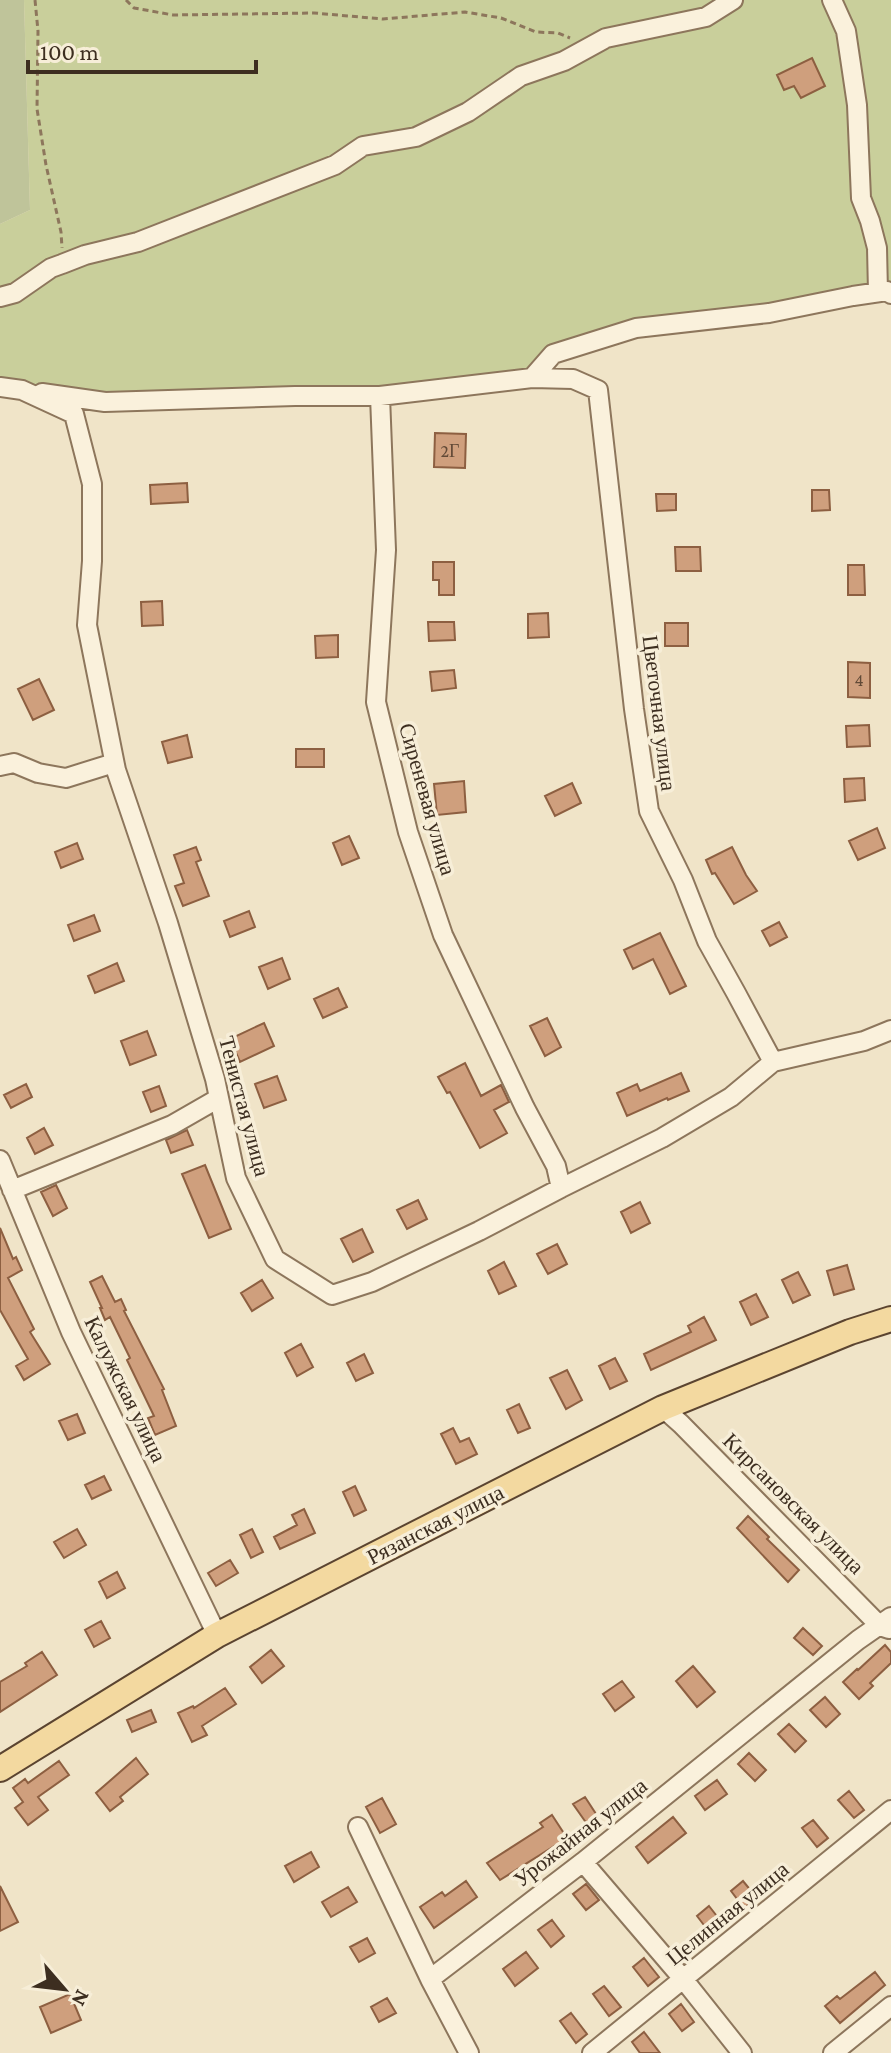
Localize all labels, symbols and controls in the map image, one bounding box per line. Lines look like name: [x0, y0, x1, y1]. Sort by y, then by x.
scale bar: [28, 24, 256, 74]
text: 100 m: [40, 38, 99, 65]
house number: 2Г: [441, 441, 459, 461]
street label: Цветочная улица: [638, 634, 681, 793]
house number: 4: [854, 670, 864, 690]
street label: Сиреневая улица: [394, 720, 461, 878]
street label: Тенистая улица: [214, 1033, 275, 1179]
street label: Калужская улица: [79, 1312, 172, 1466]
street label: Кирсановская улица: [718, 1428, 869, 1579]
street label: Рязанская улица: [363, 1479, 508, 1570]
street label: Урожайная улица: [509, 1773, 652, 1892]
street label: Целинная улица: [661, 1856, 794, 1970]
north arrow: [24, 1949, 104, 2029]
text: N: [67, 1986, 96, 2011]

